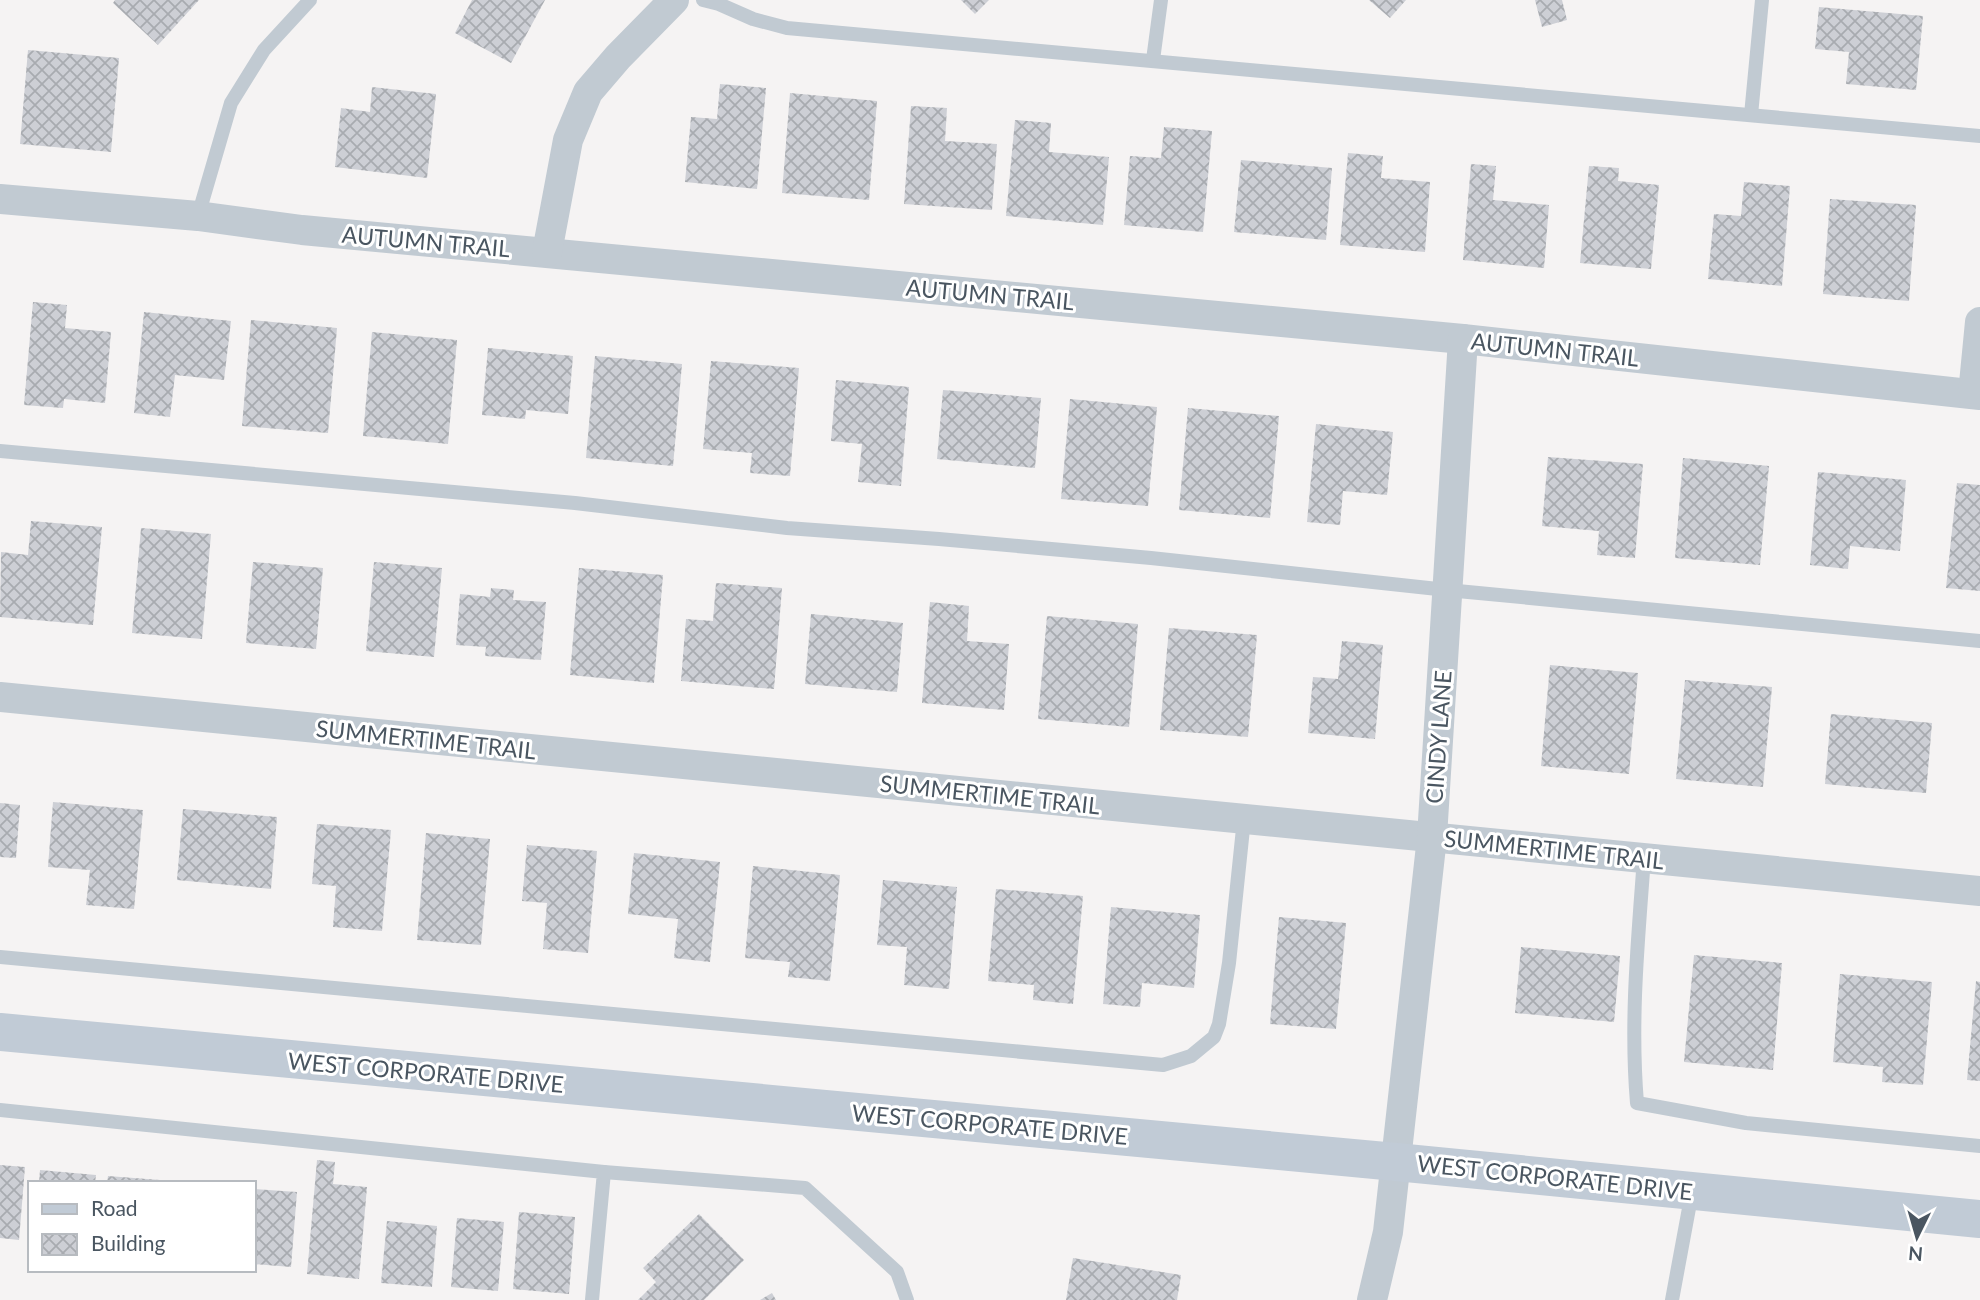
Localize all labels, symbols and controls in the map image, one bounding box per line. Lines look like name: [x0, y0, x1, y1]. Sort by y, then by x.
street label: AUTUMN TRAIL: [341, 220, 511, 262]
street label: AUTUMN TRAIL: [905, 273, 1075, 315]
street label: AUTUMN TRAIL: [1470, 326, 1640, 372]
street label: CINDY LANE: [1419, 669, 1457, 805]
street label: SUMMERTIME TRAIL: [315, 714, 538, 764]
street label: SUMMERTIME TRAIL: [879, 769, 1102, 819]
street label: SUMMERTIME TRAIL: [1443, 824, 1666, 874]
street label: WEST CORPORATE DRIVE: [287, 1046, 565, 1098]
street label: WEST CORPORATE DRIVE: [851, 1098, 1129, 1150]
street label: WEST CORPORATE DRIVE: [1416, 1149, 1694, 1205]
legend: [28, 1181, 256, 1272]
text: Road: [91, 1195, 138, 1220]
north arrow: [1882, 1202, 1952, 1272]
text: Building: [91, 1230, 166, 1255]
text: N: [1907, 1242, 1924, 1267]

